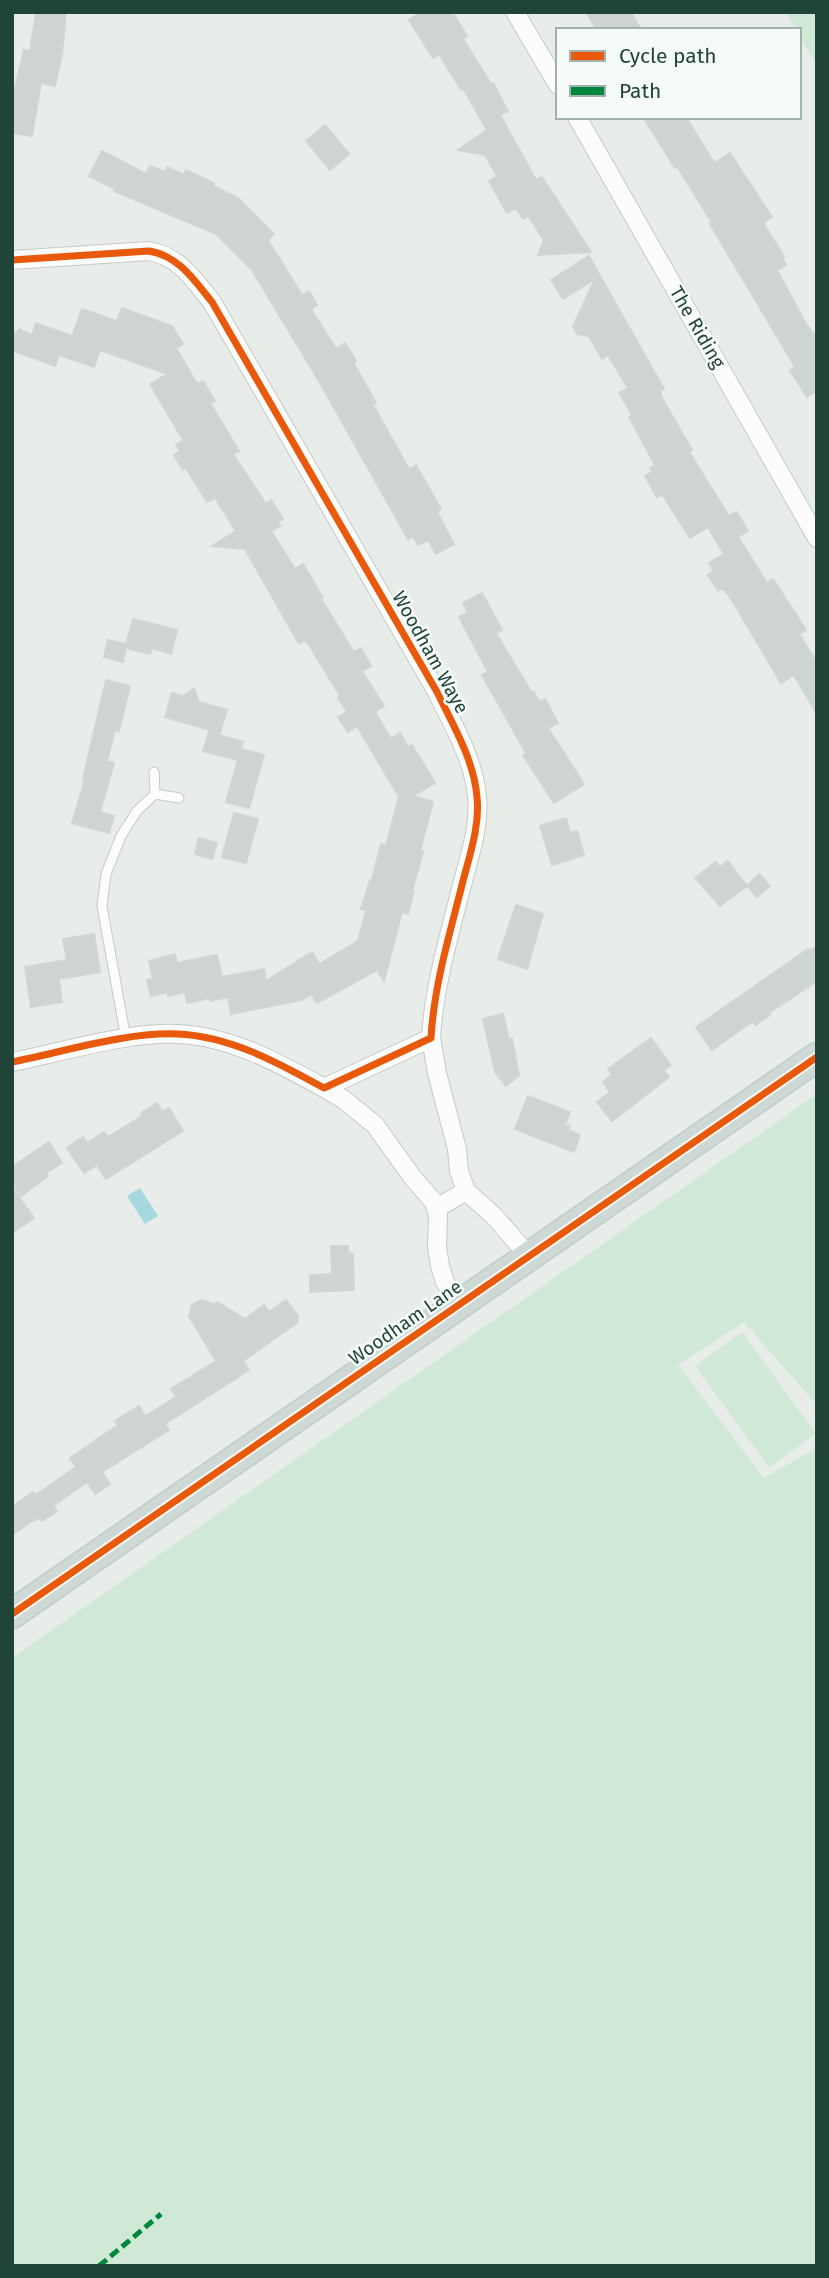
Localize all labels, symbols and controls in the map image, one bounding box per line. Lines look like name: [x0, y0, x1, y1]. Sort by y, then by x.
legend: [556, 28, 801, 119]
text: Cycle path: [619, 43, 717, 69]
text: Path: [619, 78, 661, 104]
street label: The Riding: [665, 282, 730, 372]
street label: Woodham Waye: [387, 587, 474, 718]
street label: Woodham Lane: [344, 1275, 466, 1370]

